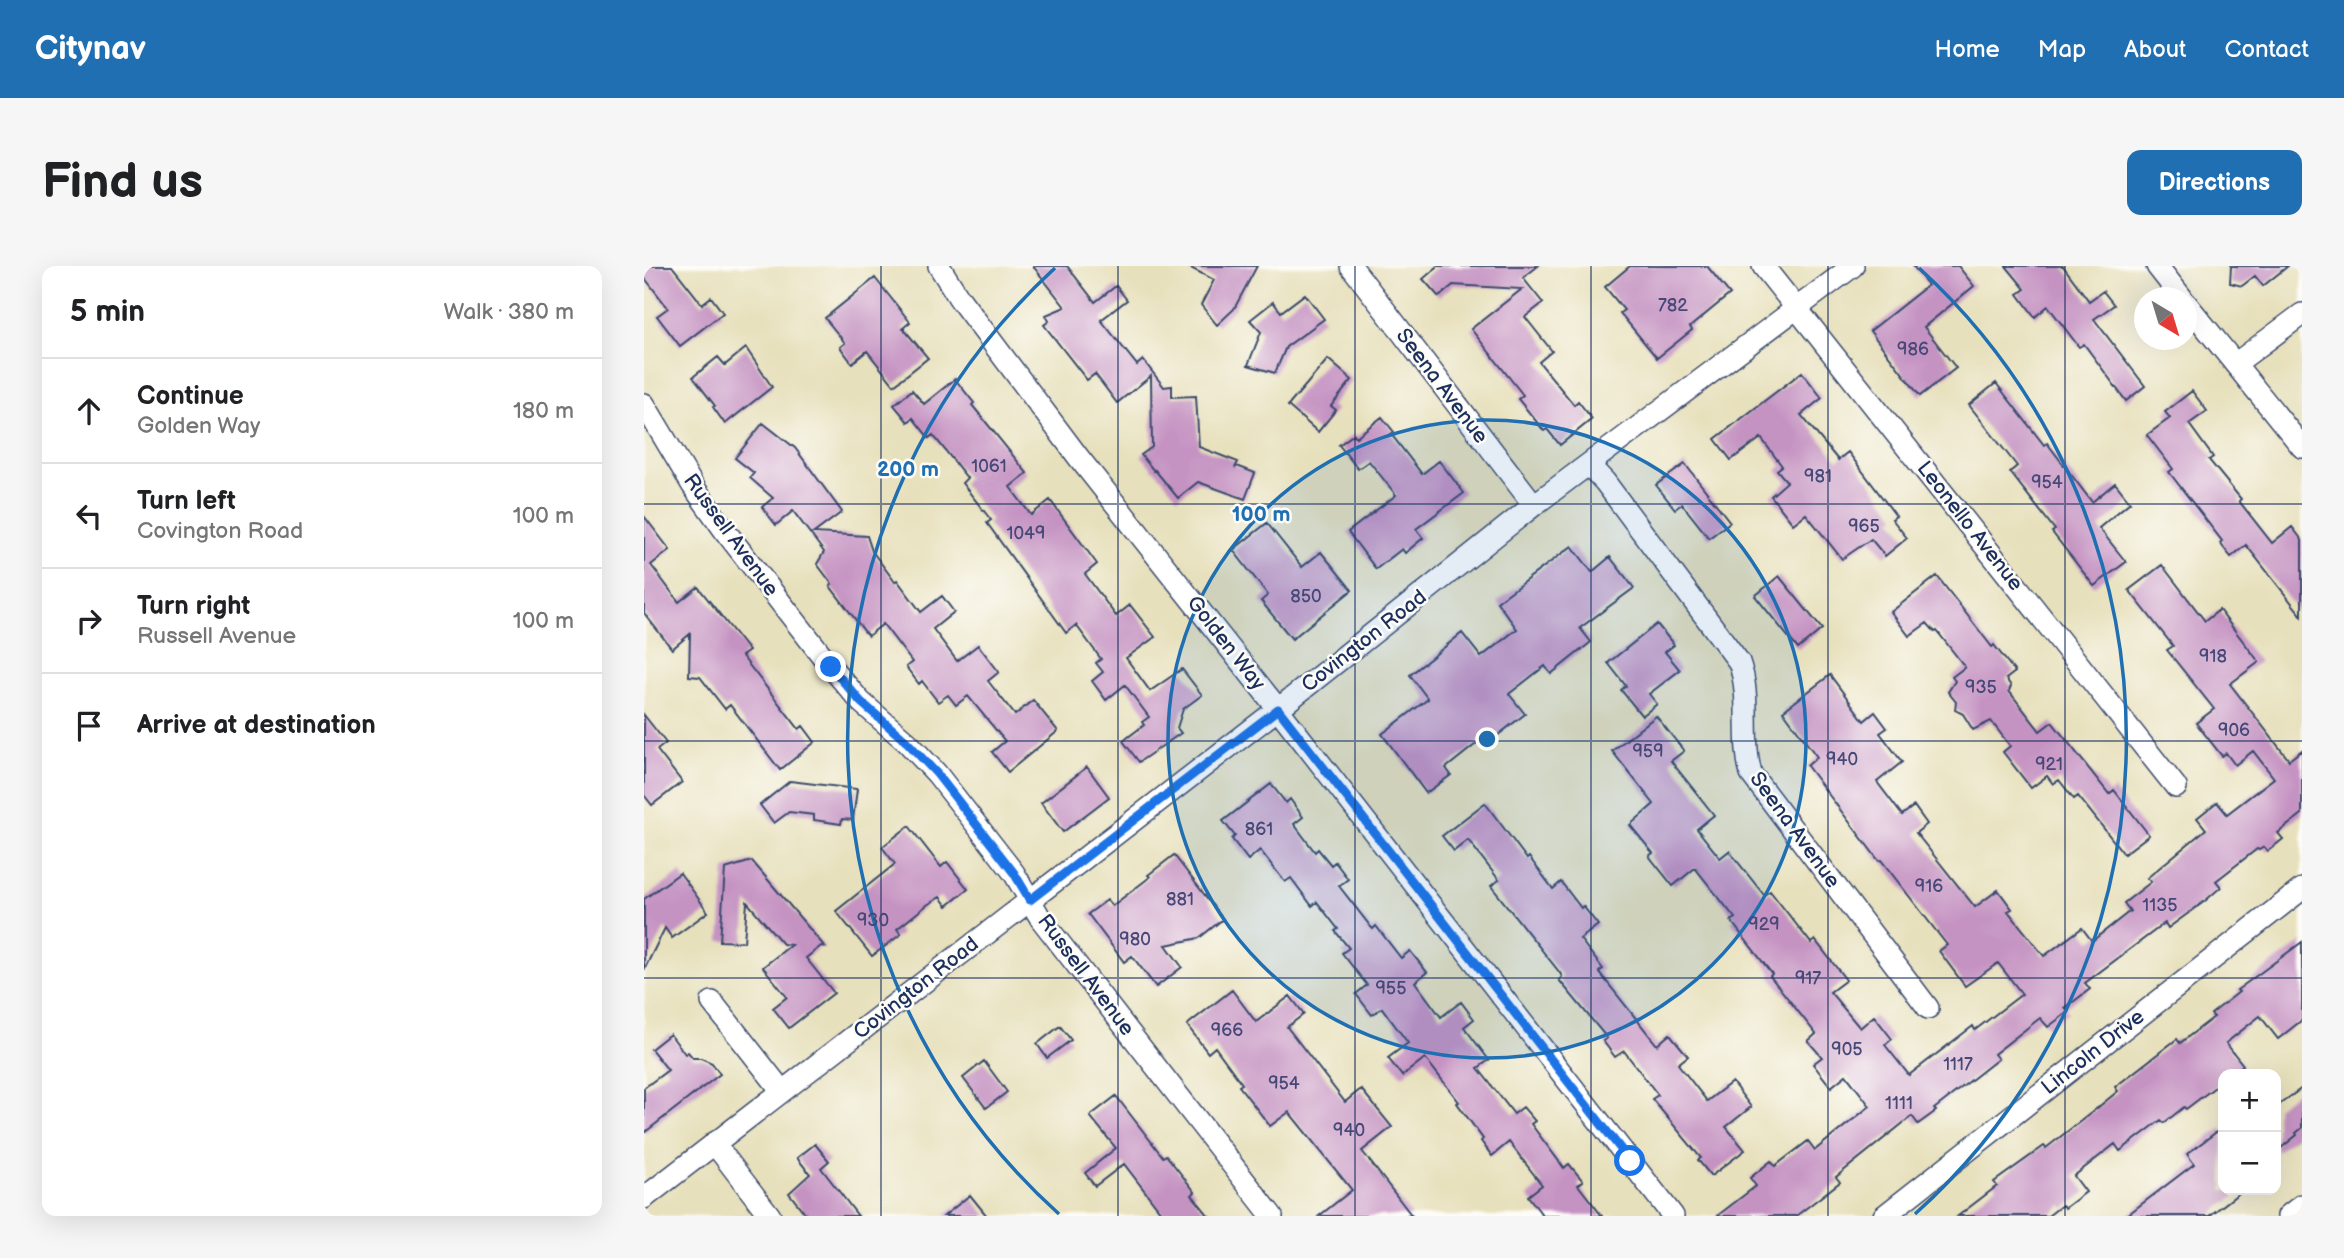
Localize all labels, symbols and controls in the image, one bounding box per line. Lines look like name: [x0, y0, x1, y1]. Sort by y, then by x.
text: Citynav: [35, 29, 146, 69]
text: Home: [1935, 35, 2000, 64]
text: Map: [2038, 35, 2086, 64]
text: About: [2124, 35, 2186, 64]
text: Contact: [2224, 35, 2309, 64]
button: Directions: [2127, 150, 2302, 215]
text: Find us: [42, 153, 203, 212]
north arrow: [2134, 287, 2197, 350]
text: 5 min: [70, 294, 145, 330]
house number: 782: [1658, 295, 1688, 316]
text: Walk · 380 m: [444, 298, 574, 326]
street label: Seena Avenue: [1391, 324, 1493, 448]
house number: 986: [1897, 339, 1929, 360]
text: Continue: [137, 381, 244, 412]
icon: ahead: [70, 392, 108, 430]
text: 180 m: [513, 397, 574, 425]
text: Golden Way: [137, 412, 260, 440]
house number: 1061: [971, 456, 1007, 477]
street label: Leonello Avenue: [1912, 456, 2028, 596]
text: 200 m: [877, 457, 939, 482]
house number: 981: [1804, 466, 1832, 487]
street label: Russell Avenue: [678, 469, 784, 601]
house number: 954: [2031, 472, 2063, 493]
text: Turn left: [137, 486, 236, 517]
icon: left: [70, 497, 108, 535]
text: 100 m: [513, 502, 574, 530]
text: 100 m: [1232, 502, 1290, 527]
house number: 965: [1848, 516, 1880, 537]
text: Covington Road: [137, 517, 303, 545]
house number: 1049: [1007, 523, 1045, 544]
street label: Covington Road: [1297, 584, 1431, 698]
house number: 850: [1290, 586, 1322, 607]
text: Turn right: [137, 591, 250, 622]
street label: Golden Way: [1181, 591, 1271, 695]
icon: right: [70, 602, 108, 640]
text: 100 m: [513, 607, 574, 635]
text: Russell Avenue: [137, 622, 296, 650]
house number: 918: [2199, 646, 2227, 667]
route end: [815, 651, 846, 682]
house number: 935: [1965, 677, 1997, 698]
icon: arrive: [70, 707, 108, 745]
text: Arrive at destination: [137, 710, 376, 741]
house number: 906: [2218, 720, 2250, 741]
centre of rings: [1475, 727, 1499, 751]
house number: 959: [1632, 741, 1664, 762]
house number: 940: [1826, 749, 1858, 770]
house number: 921: [2035, 754, 2063, 775]
street label: Seena Avenue: [1744, 767, 1846, 893]
house number: 861: [1245, 819, 1273, 840]
house number: 916: [1915, 876, 1943, 897]
house number: 881: [1166, 889, 1194, 910]
house number: 1135: [2142, 895, 2178, 916]
street label: Russell Avenue: [1032, 909, 1140, 1041]
house number: 930: [857, 910, 889, 931]
house number: 929: [1748, 914, 1780, 935]
house number: 980: [1119, 929, 1151, 950]
street label: Covington Road: [849, 931, 983, 1045]
house number: 917: [1795, 968, 1821, 989]
house number: 955: [1375, 978, 1407, 999]
street label: Lincoln Drive: [2037, 1004, 2149, 1100]
house number: 966: [1211, 1020, 1243, 1041]
house number: 905: [1831, 1039, 1863, 1060]
house number: 1117: [1943, 1054, 1973, 1075]
map controls: [2218, 1069, 2281, 1195]
button: +: [2218, 1069, 2281, 1132]
house number: 954: [1268, 1073, 1300, 1094]
house number: 1111: [1885, 1093, 1913, 1114]
house number: 940: [1333, 1120, 1365, 1141]
button: −: [2218, 1132, 2281, 1195]
route start: [1614, 1145, 1645, 1176]

